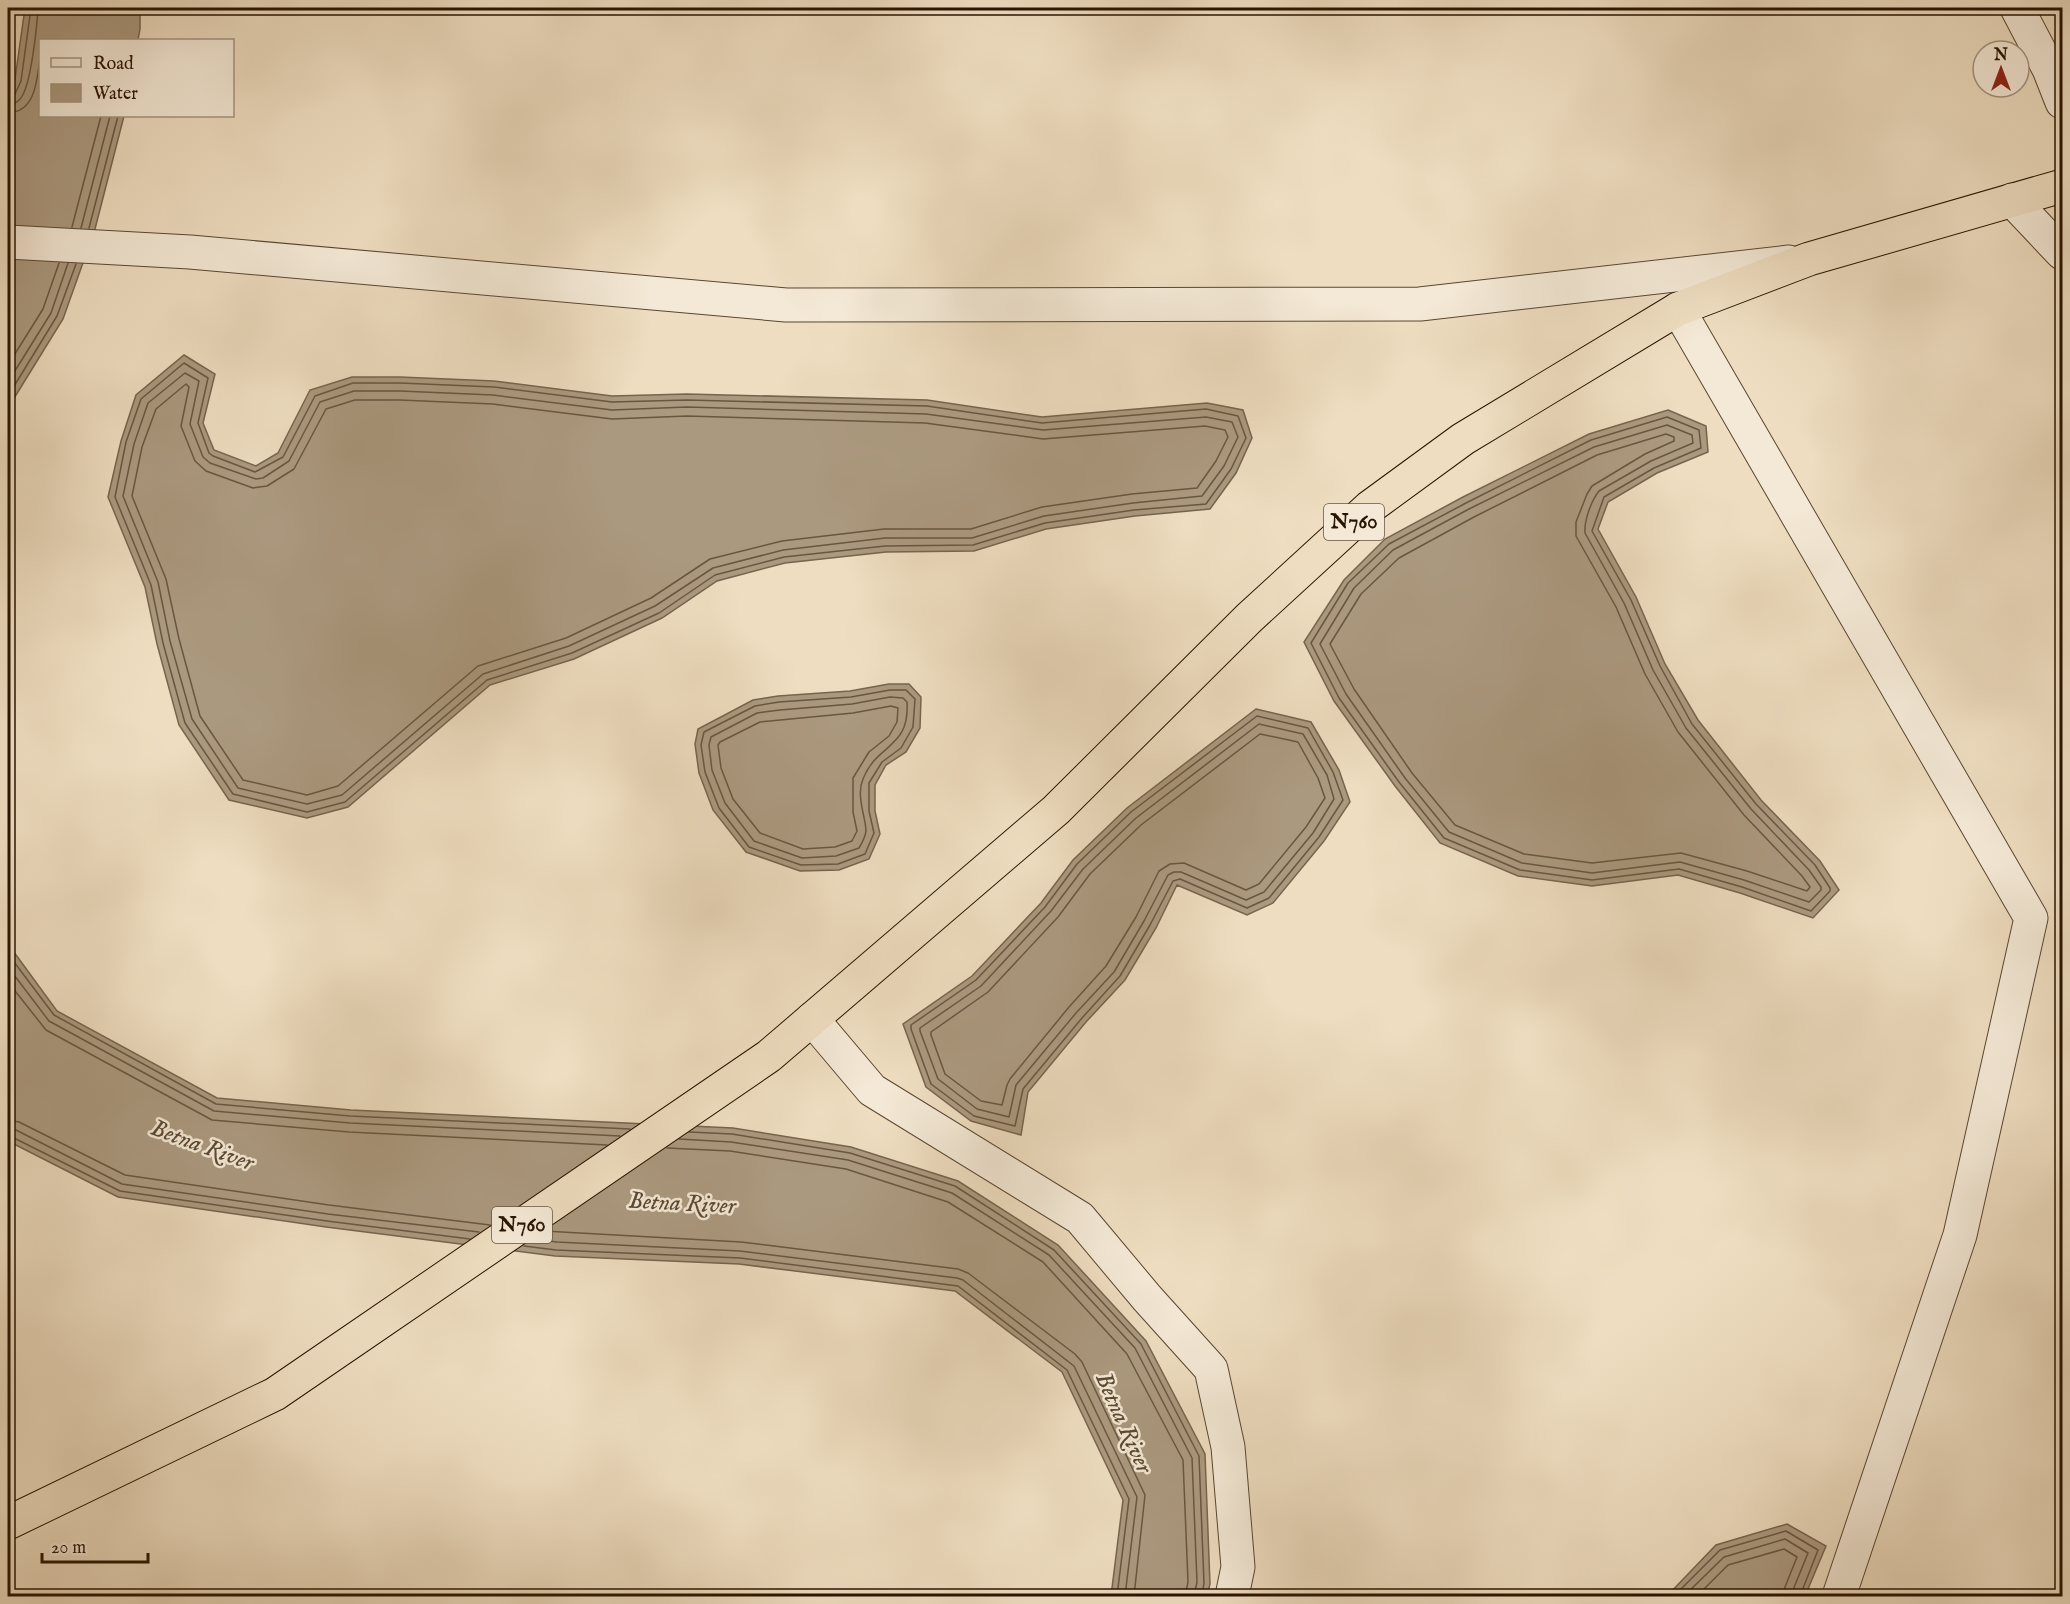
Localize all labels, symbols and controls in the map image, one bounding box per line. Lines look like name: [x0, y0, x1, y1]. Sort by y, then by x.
legend: [39, 39, 234, 117]
north arrow: [1971, 39, 2031, 99]
text: N: [1993, 46, 2008, 66]
text: Road: [93, 53, 134, 76]
text: Water: [93, 83, 138, 106]
road number: N760: [1324, 504, 1384, 540]
water label: Betna River: [146, 1113, 260, 1180]
water label: Betna River: [627, 1186, 738, 1222]
road number: N760: [492, 1207, 552, 1243]
water label: Betna River: [1087, 1368, 1160, 1480]
scale bar: [42, 1526, 148, 1564]
text: 20 m: [51, 1537, 86, 1560]

